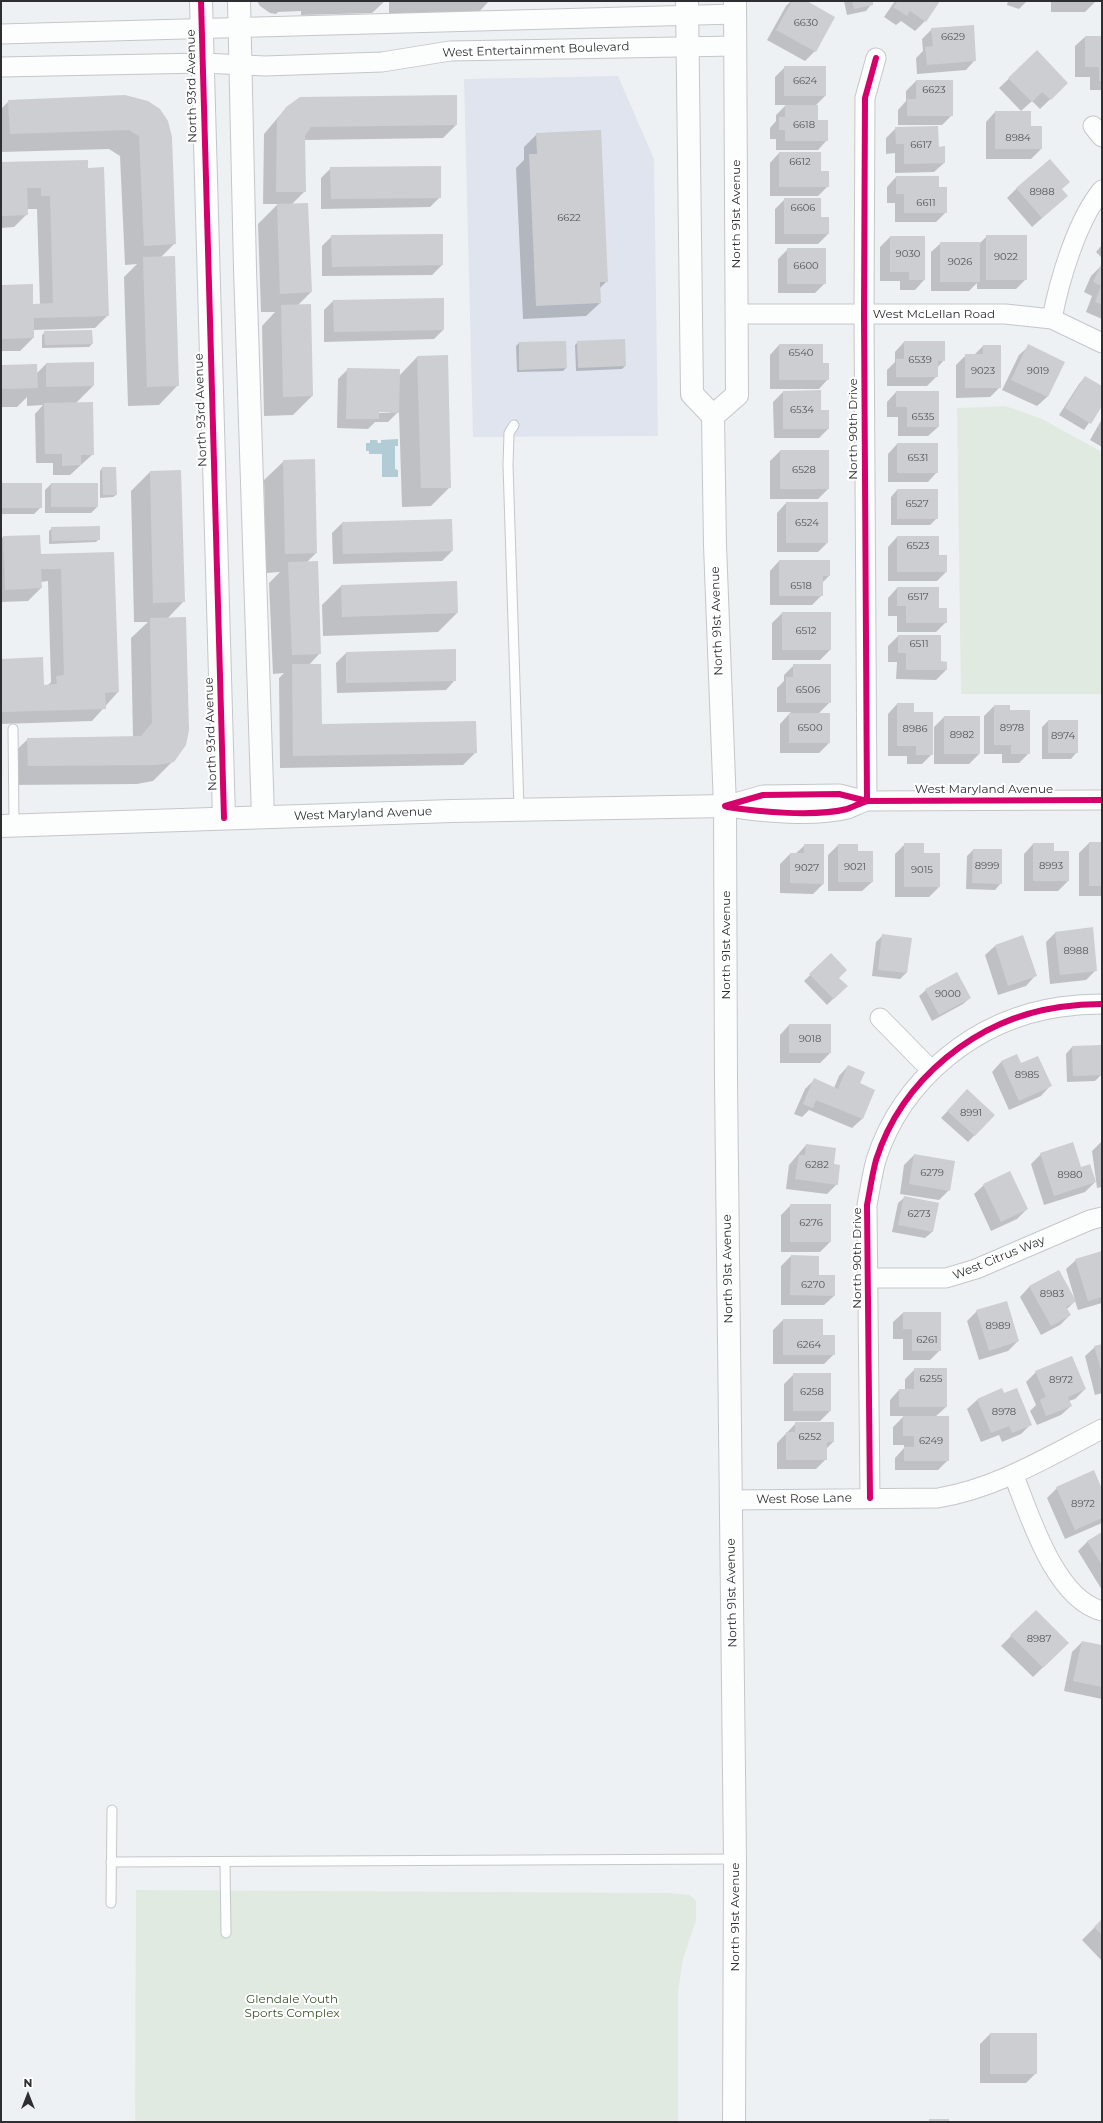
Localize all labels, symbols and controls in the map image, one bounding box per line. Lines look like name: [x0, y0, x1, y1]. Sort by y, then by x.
house number: 6630: [794, 17, 818, 29]
street label: North 93rd Avenue: [184, 29, 200, 143]
house number: 6629: [941, 31, 965, 43]
street label: West Entertainment Boulevard: [442, 40, 630, 60]
house number: 6624: [793, 75, 817, 87]
house number: 6623: [922, 84, 946, 96]
house number: 6618: [793, 119, 815, 131]
house number: 8984: [1005, 132, 1031, 144]
house number: 6617: [910, 139, 932, 151]
house number: 6612: [789, 156, 811, 168]
street label: North 91st Avenue: [729, 159, 743, 269]
house number: 8988: [1029, 186, 1055, 198]
house number: 6611: [916, 197, 936, 209]
house number: 6606: [791, 202, 815, 214]
house number: 6622: [557, 212, 581, 224]
house number: 9030: [896, 248, 920, 260]
house number: 9022: [994, 251, 1018, 263]
house number: 9026: [948, 256, 972, 268]
house number: 6600: [793, 260, 819, 272]
street label: West McLellan Road: [873, 307, 995, 321]
house number: 6540: [789, 347, 813, 359]
street label: North 93rd Avenue: [192, 353, 210, 467]
house number: 6539: [908, 354, 932, 366]
house number: 9023: [971, 365, 995, 377]
house number: 9019: [1027, 365, 1049, 377]
street label: North 90th Drive: [846, 378, 860, 480]
house number: 6534: [790, 404, 814, 416]
house number: 6535: [912, 411, 934, 423]
house number: 6531: [908, 452, 928, 464]
house number: 6528: [792, 464, 816, 476]
house number: 6527: [905, 498, 929, 510]
house number: 6524: [795, 517, 819, 529]
house number: 6523: [906, 540, 930, 552]
street label: North 91st Avenue: [708, 566, 726, 676]
house number: 6518: [790, 580, 812, 592]
house number: 6517: [907, 591, 929, 603]
house number: 6512: [795, 625, 817, 637]
house number: 6511: [910, 638, 928, 650]
street label: North 93rd Avenue: [202, 677, 220, 791]
house number: 6506: [796, 684, 820, 696]
house number: 6500: [798, 722, 822, 734]
house number: 8978: [1000, 722, 1024, 734]
house number: 8986: [903, 723, 927, 735]
house number: 8982: [950, 729, 974, 741]
house number: 8974: [1051, 730, 1075, 742]
street label: West Maryland Avenue: [915, 782, 1053, 796]
street label: West Maryland Avenue: [294, 804, 432, 824]
house number: 8999: [975, 860, 999, 872]
house number: 8993: [1039, 860, 1063, 872]
house number: 9021: [844, 861, 866, 873]
house number: 9027: [795, 862, 819, 874]
house number: 9015: [911, 864, 933, 876]
street label: North 91st Avenue: [719, 890, 733, 1000]
house number: 8988: [1063, 945, 1089, 957]
house number: 9000: [935, 988, 961, 1000]
house number: 9018: [799, 1033, 821, 1045]
house number: 8985: [1015, 1069, 1039, 1081]
house number: 8991: [960, 1107, 982, 1119]
house number: 6282: [805, 1159, 829, 1171]
house number: 6279: [920, 1167, 944, 1179]
house number: 8980: [1057, 1169, 1083, 1181]
street label: North 90th Drive: [850, 1207, 864, 1309]
house number: 6273: [907, 1208, 931, 1220]
street label: North 91st Avenue: [720, 1214, 736, 1324]
house number: 6276: [799, 1217, 823, 1229]
street label: West Citrus Way: [951, 1233, 1047, 1283]
house number: 6270: [801, 1279, 825, 1291]
house number: 8983: [1040, 1288, 1064, 1300]
house number: 8989: [986, 1320, 1010, 1332]
house number: 6261: [916, 1334, 938, 1346]
house number: 6264: [797, 1339, 821, 1351]
house number: 6255: [919, 1373, 943, 1385]
house number: 8972: [1049, 1374, 1073, 1386]
house number: 6258: [800, 1386, 824, 1398]
house number: 8978: [992, 1406, 1016, 1418]
house number: 6252: [798, 1431, 822, 1443]
house number: 6249: [919, 1435, 943, 1447]
street label: West Rose Lane: [756, 1491, 852, 1507]
house number: 8972: [1071, 1498, 1095, 1510]
street label: North 91st Avenue: [724, 1538, 740, 1648]
house number: 8987: [1027, 1633, 1051, 1645]
street label: North 91st Avenue: [728, 1862, 742, 1972]
park label: Glendale Youth Sports Complex: [244, 1992, 340, 2020]
north arrow: [8, 2075, 48, 2115]
text: N: [24, 2076, 32, 2090]

